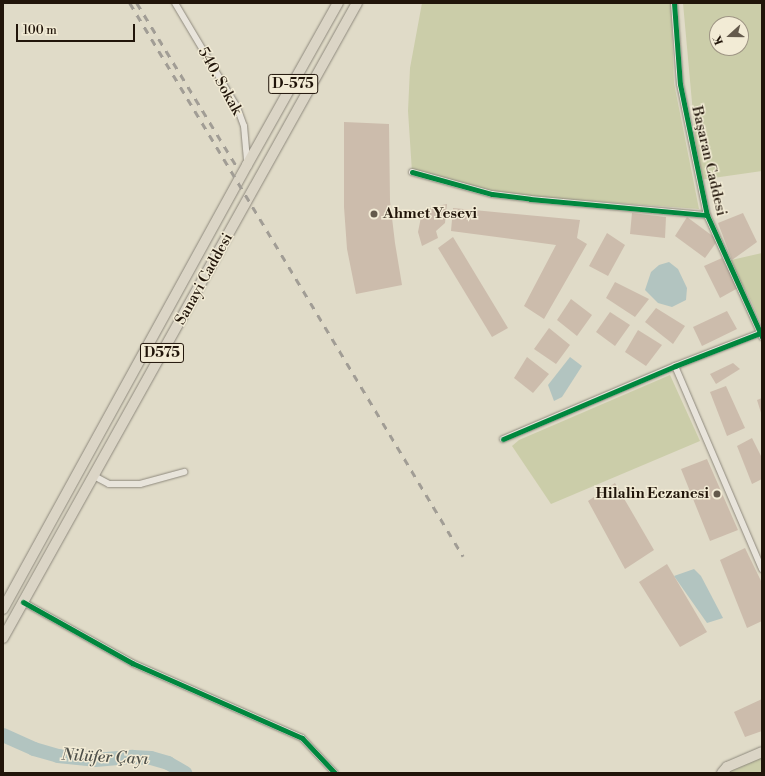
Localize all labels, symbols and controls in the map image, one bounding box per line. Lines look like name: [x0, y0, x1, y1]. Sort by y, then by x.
scale bar: [18, 16, 137, 42]
north arrow: [709, 16, 749, 56]
text: 100 m: [23, 23, 57, 38]
text: K: [711, 33, 727, 47]
street label: 540. Sokak: [194, 44, 246, 118]
road number: D-575: [268, 72, 318, 96]
street label: Başaran Caddesi: [688, 104, 730, 218]
place label: Ahmet Yesevi: [383, 205, 477, 223]
marker: Ahmet Yesevi: [368, 208, 380, 220]
street label: Sanayi Caddesi: [171, 230, 237, 328]
road number: D575: [139, 341, 185, 365]
place label: Hilalin Eczanesi: [595, 485, 709, 503]
marker: Hilalin Eczanesi: [712, 489, 722, 499]
water label: Nilüfer Çayı: [61, 745, 149, 769]

